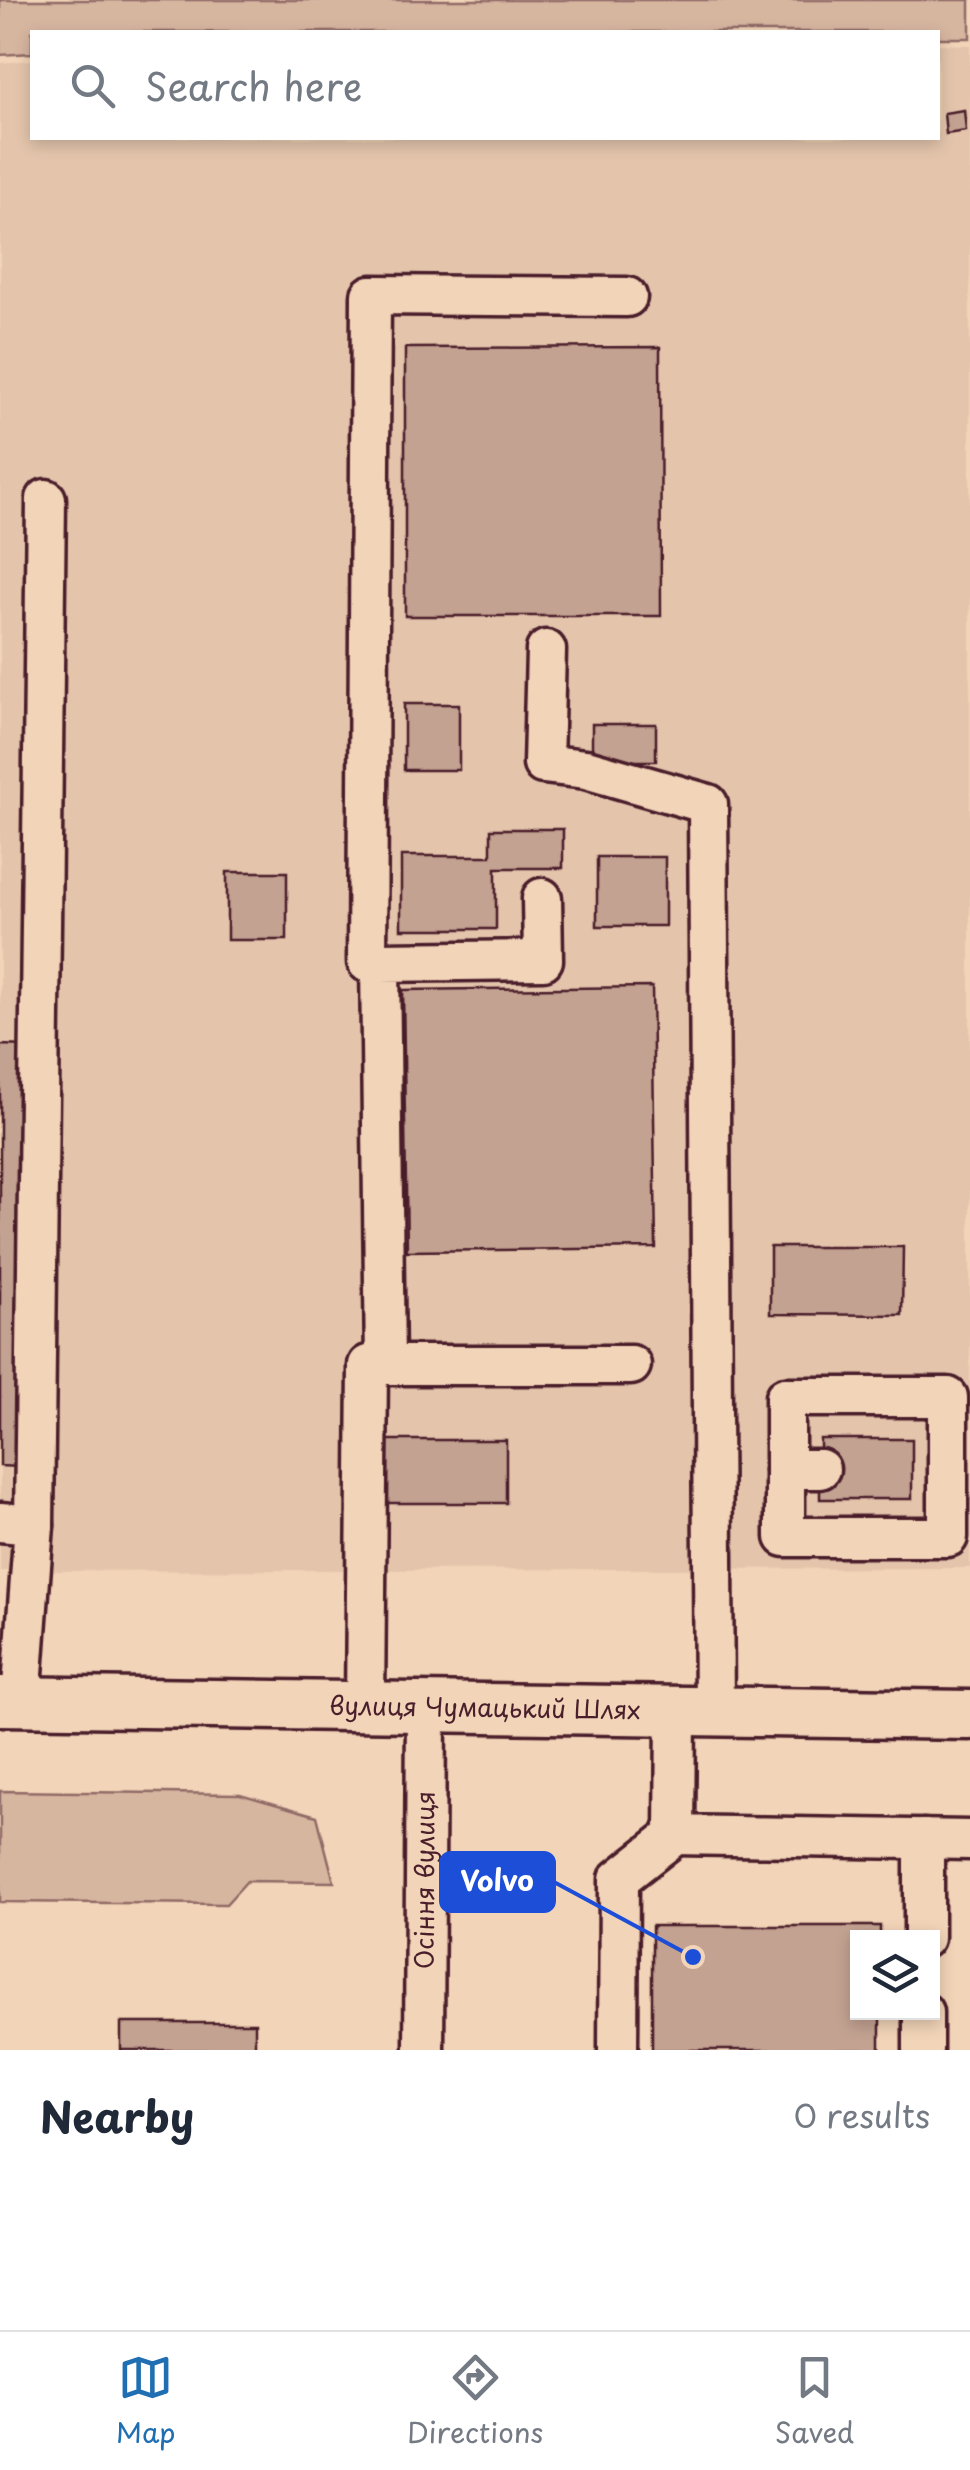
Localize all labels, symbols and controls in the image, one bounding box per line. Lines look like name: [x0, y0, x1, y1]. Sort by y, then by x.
search box: [30, 30, 940, 140]
text: Search here: [145, 57, 362, 114]
icon: search: [65, 58, 120, 113]
street label: вулиця Чумацький Шлях: [329, 1686, 641, 1728]
street label: Осіння вулиця: [404, 1791, 444, 1969]
callout: Volvo: [441, 1853, 554, 1911]
text: Volvo: [460, 1858, 534, 1901]
map controls: [850, 1930, 940, 2020]
button: layers: [850, 1930, 940, 2020]
text: Nearby: [40, 2084, 194, 2147]
text: 0 results: [794, 2091, 930, 2139]
tab: Map: [116, 2350, 176, 2453]
tab: Directions: [407, 2350, 543, 2453]
tab: Saved: [775, 2350, 854, 2453]

